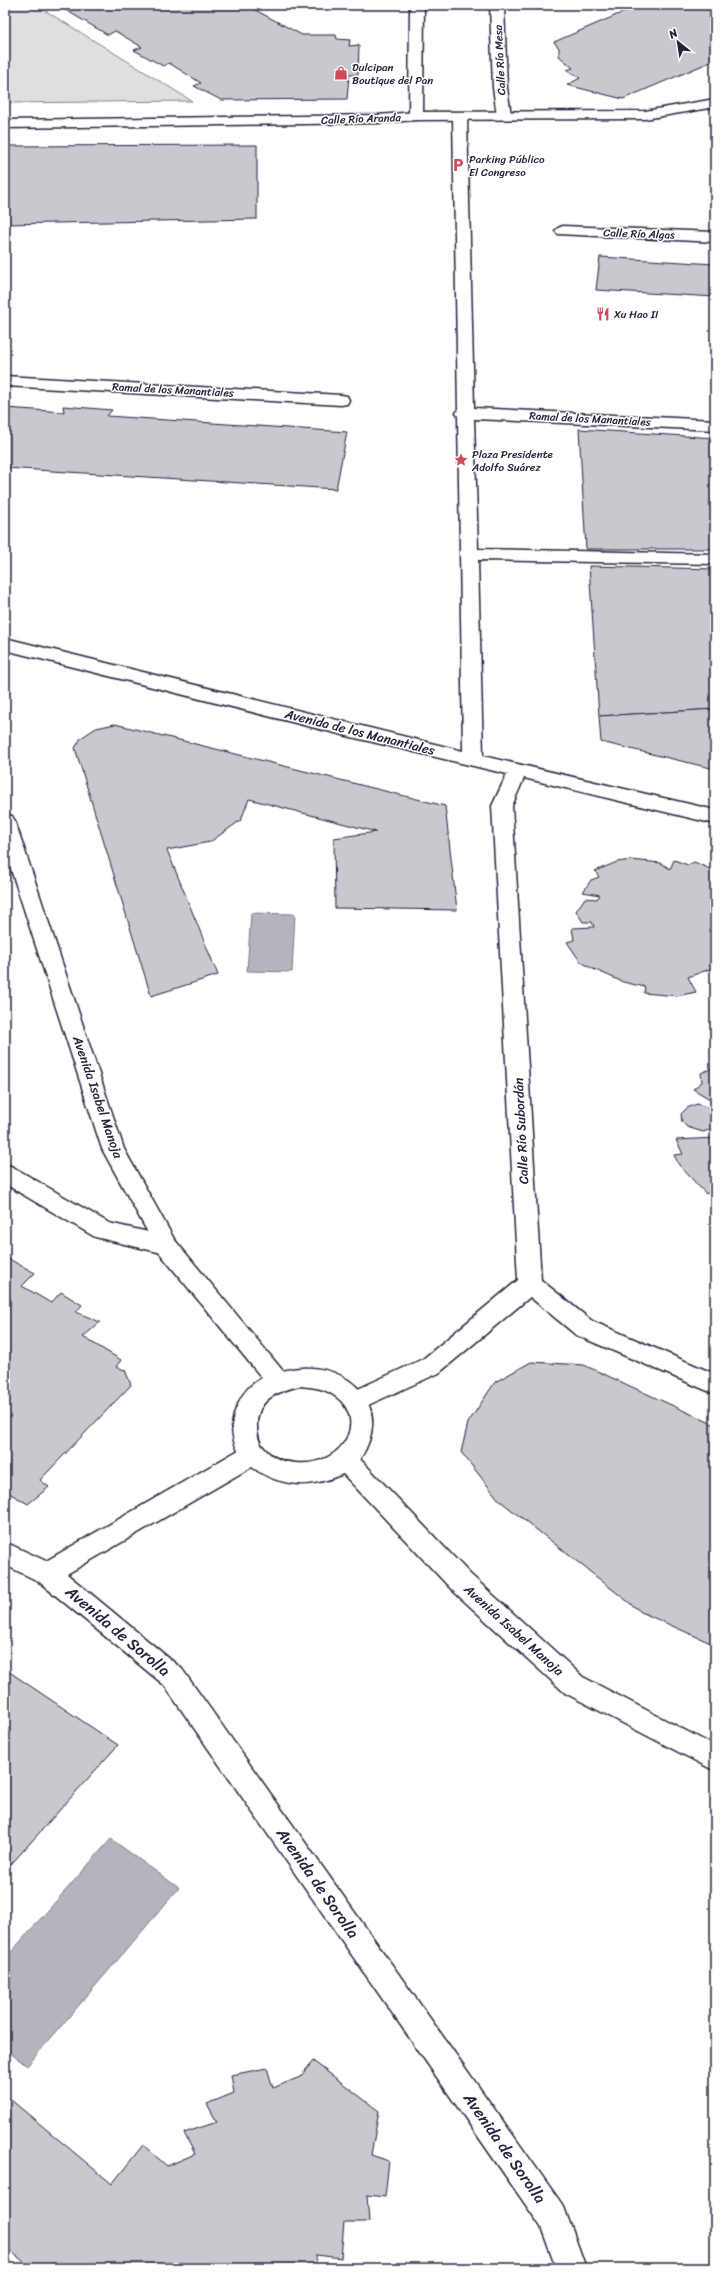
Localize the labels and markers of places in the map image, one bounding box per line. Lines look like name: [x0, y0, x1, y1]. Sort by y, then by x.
place label: Dulcipan Boutique del Pan: [352, 58, 433, 90]
shop icon: Dulcipan Boutique del Pan: [333, 65, 349, 81]
place label: Parking Público El Congreso: [469, 150, 545, 182]
parking icon: Parking Público El Congreso: [450, 157, 466, 173]
place label: Xu Hao II: [613, 305, 659, 324]
restaurant icon: Xu Hao II: [595, 306, 611, 322]
place label: Plaza Presidente Adolfo Suárez: [471, 445, 554, 477]
place icon: Plaza Presidente Adolfo Suárez: [453, 452, 469, 468]

